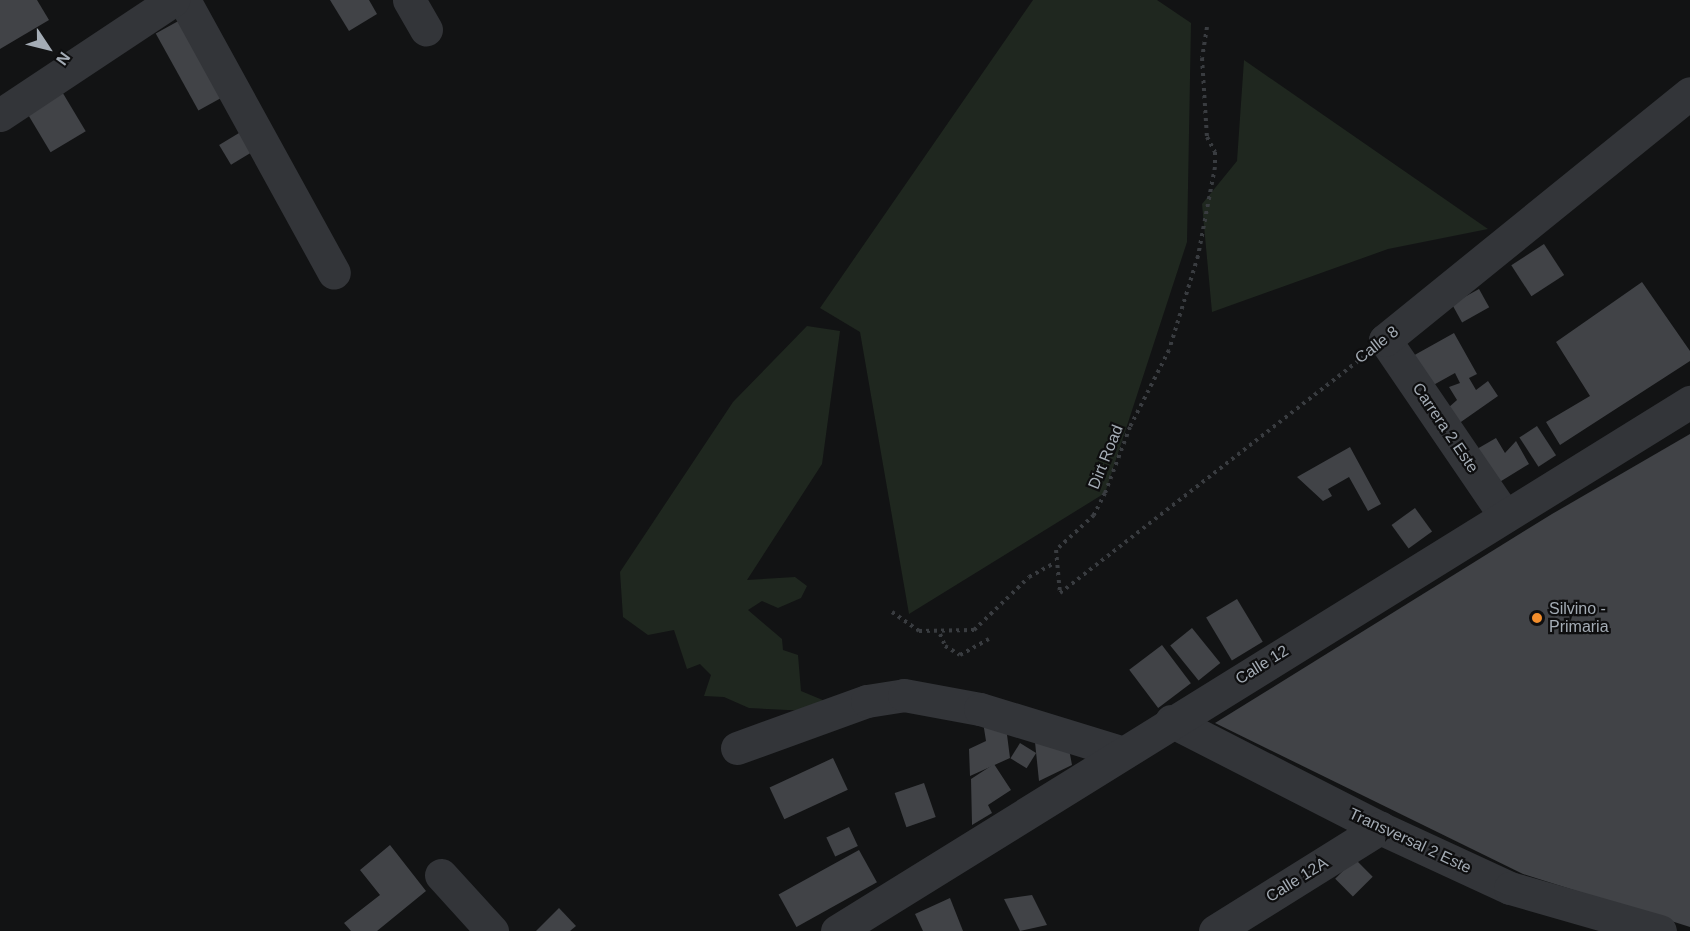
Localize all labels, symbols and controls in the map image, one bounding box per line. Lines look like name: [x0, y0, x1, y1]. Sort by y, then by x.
north arrow: [18, 18, 78, 78]
text: N: [53, 49, 73, 68]
street label: Calle 8: [1351, 322, 1403, 368]
street label: Carrera 2 Este: [1408, 380, 1482, 476]
street label: Dirt Road: [1084, 422, 1128, 492]
place label: Silvino - Primaria: [1549, 599, 1609, 637]
marker: Silvino - Primaria: [1530, 611, 1544, 625]
street label: Calle 12: [1232, 641, 1292, 689]
street label: Transversal 2 Este: [1346, 804, 1474, 878]
street label: Calle 12A: [1262, 853, 1332, 907]

